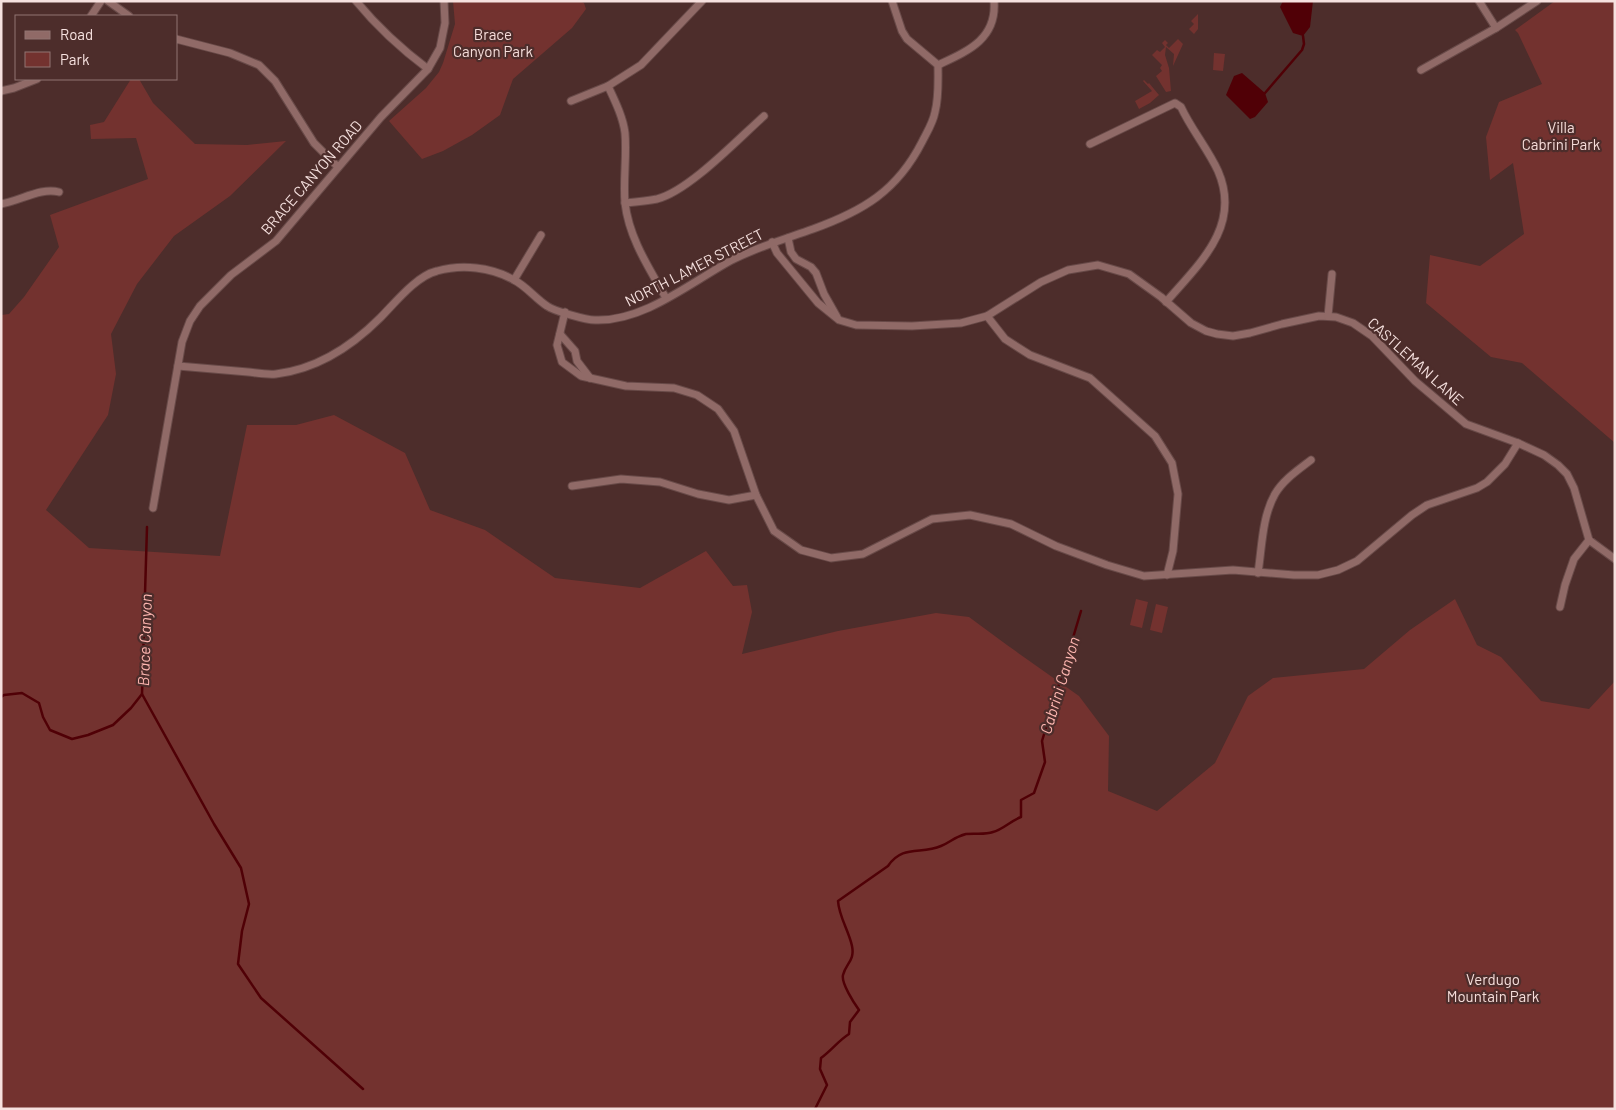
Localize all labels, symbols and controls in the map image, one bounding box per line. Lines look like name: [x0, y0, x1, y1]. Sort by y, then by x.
legend: [15, 15, 178, 80]
text: Road: [60, 25, 93, 43]
park label: Brace Canyon Park: [453, 25, 533, 60]
text: Park: [60, 50, 90, 68]
street label: BRACE CANYON ROAD: [257, 116, 365, 238]
park label: Villa Cabrini Park: [1522, 118, 1601, 153]
street label: NORTH LAMER STREET: [622, 224, 766, 310]
street label: CASTLEMAN LANE: [1364, 313, 1468, 409]
water label: Brace Canyon: [133, 593, 155, 687]
water label: Cabrini Canyon: [1035, 634, 1083, 736]
park label: Verdugo Mountain Park: [1447, 970, 1540, 1005]

